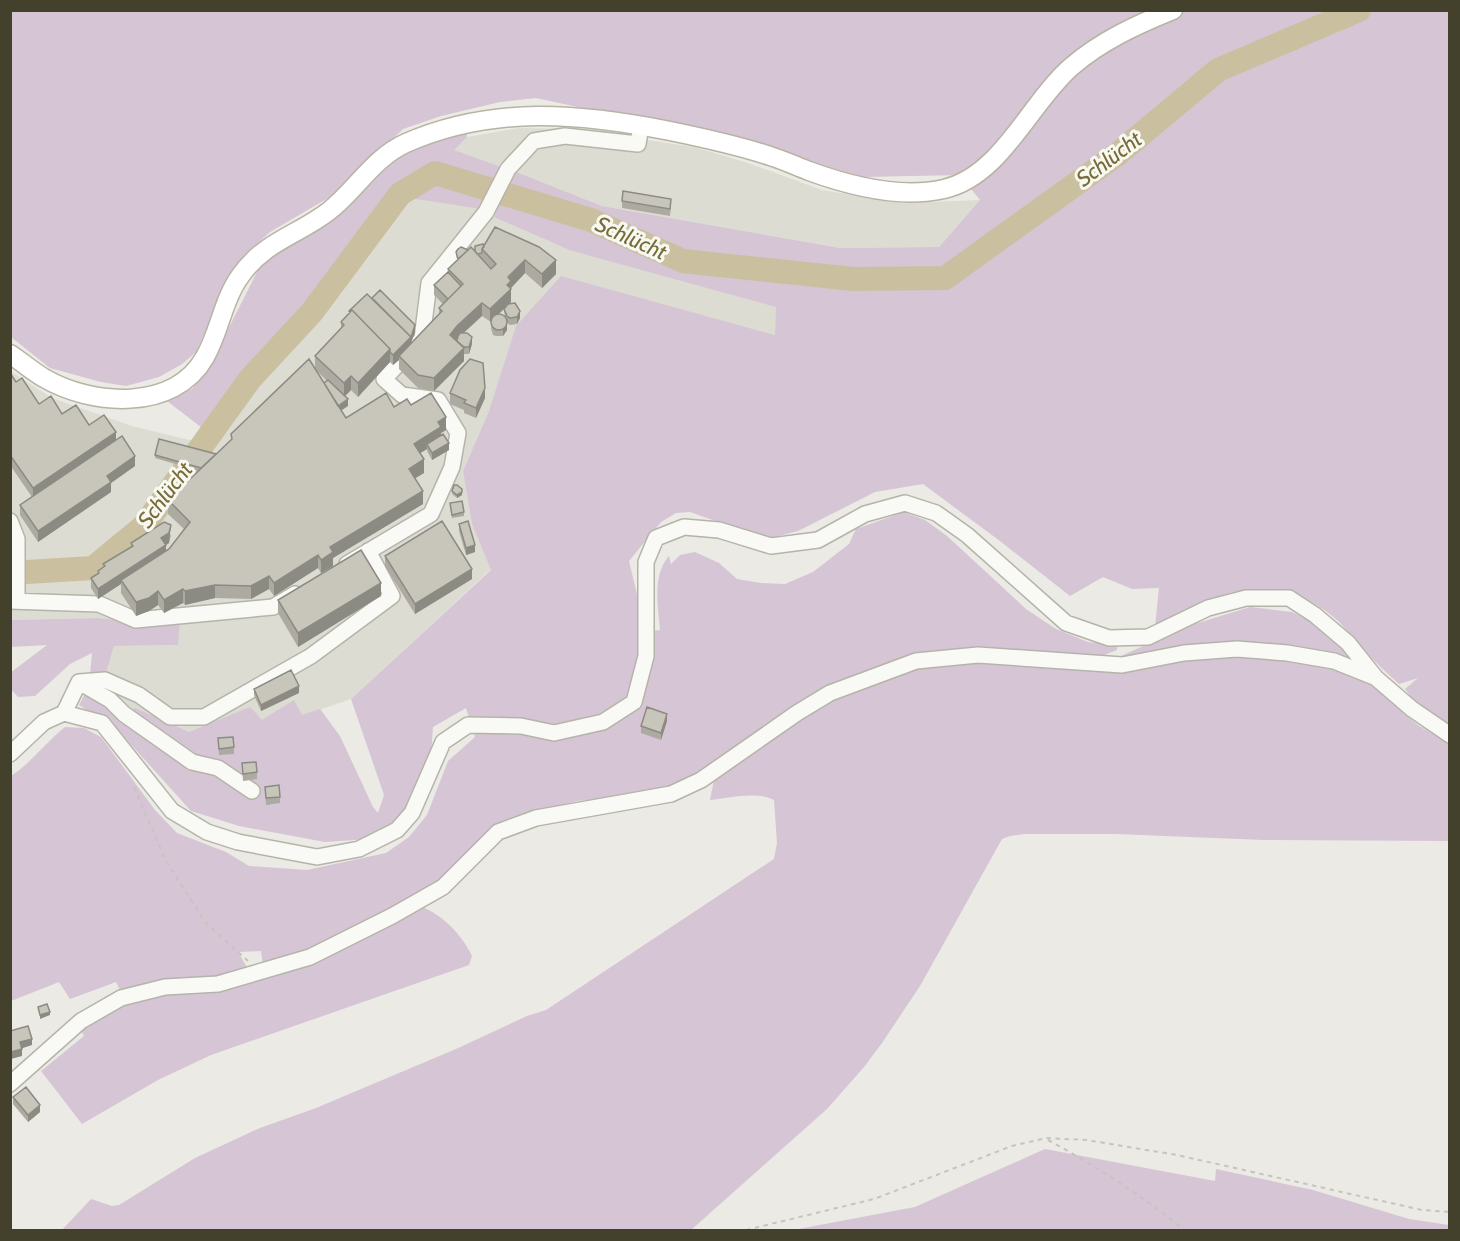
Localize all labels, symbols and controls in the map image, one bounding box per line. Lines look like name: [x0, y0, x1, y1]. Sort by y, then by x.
water label: Schlücht: [1071, 125, 1148, 192]
water label: Schlücht: [591, 210, 672, 266]
water label: Schlücht: [132, 456, 199, 533]

